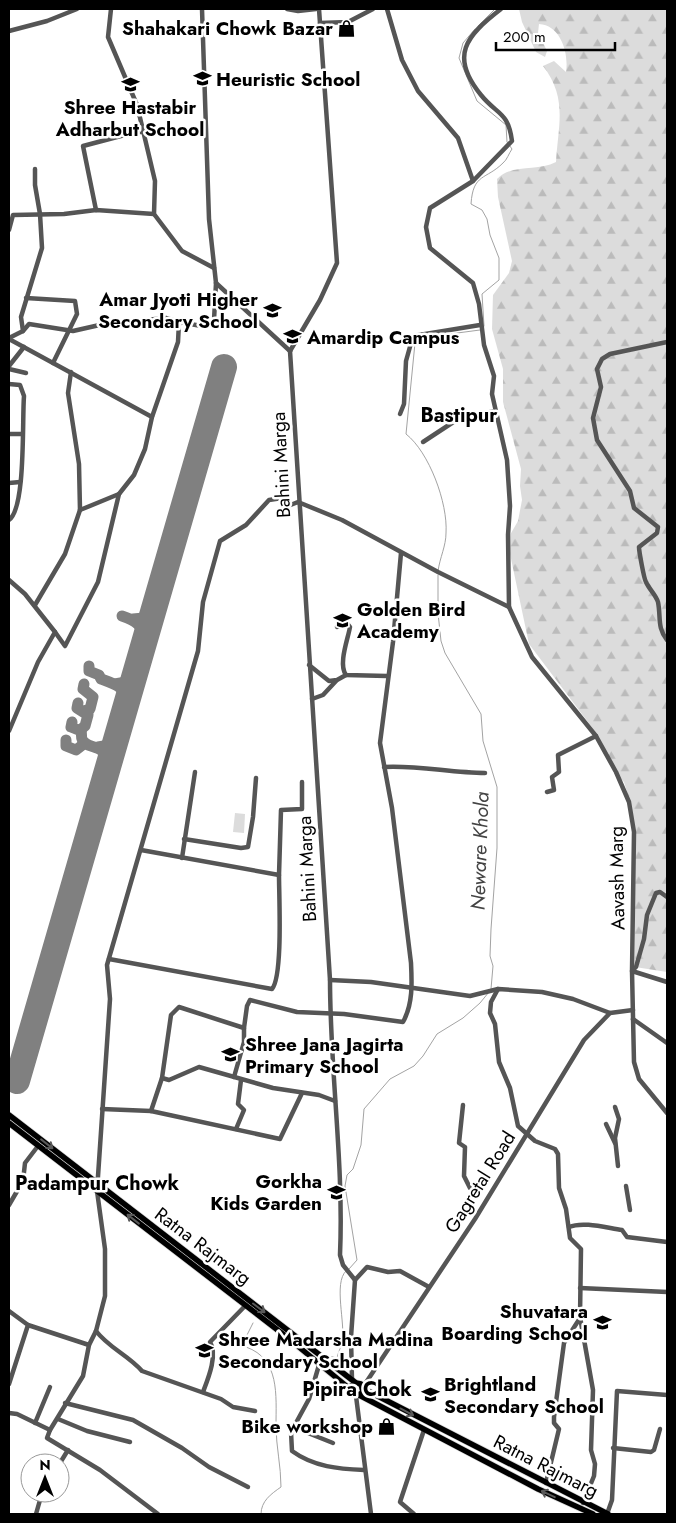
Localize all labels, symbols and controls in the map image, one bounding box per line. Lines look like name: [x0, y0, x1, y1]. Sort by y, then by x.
place label: Shahakari Chowk Bazar: [122, 15, 333, 42]
shop icon: Shahakari Chowk Bazar: [337, 18, 357, 38]
scale bar: [496, 20, 615, 52]
text: 200 m: [503, 26, 546, 48]
place label: Heuristic School: [216, 66, 360, 93]
school or university icon: Heuristic School: [192, 69, 212, 89]
school or university icon: Shree Hastabir Adharbut School: [120, 74, 140, 94]
place label: Shree Hastabir Adharbut School: [55, 94, 204, 143]
place label: Amar Jyoti Higher Secondary School: [98, 286, 258, 335]
school or university icon: Amar Jyoti Higher Secondary School: [262, 300, 282, 320]
place label: Amardip Campus: [306, 324, 460, 351]
school or university icon: Amardip Campus: [283, 327, 303, 347]
district label: Bastipur: [420, 401, 498, 430]
street label: Bahini Marga: [265, 411, 297, 519]
place label: Golden Bird Academy: [356, 596, 465, 645]
school or university icon: Golden Bird Academy: [333, 610, 353, 630]
water label: Neware Khola: [463, 791, 497, 911]
street label: Bahini Marga: [291, 815, 323, 923]
street label: Aavash Marg: [603, 826, 631, 930]
place label: Shree Jana Jagirta Primary School: [245, 1031, 404, 1080]
school or university icon: Shree Jana Jagirta Primary School: [221, 1045, 241, 1065]
street label: Gagretal Road: [438, 1126, 522, 1238]
one-way arrow: [40, 1139, 53, 1150]
place label: Gorkha Kids Garden: [210, 1168, 322, 1217]
district label: Padampur Chowk: [15, 1169, 179, 1198]
school or university icon: Gorkha Kids Garden: [326, 1182, 346, 1202]
street label: Ratna Rajmarg: [149, 1201, 257, 1291]
one-way arrow: [127, 1214, 140, 1225]
place label: Shuvatara Boarding School: [441, 1298, 588, 1347]
one-way arrow: [252, 1302, 265, 1313]
school or university icon: Shuvatara Boarding School: [592, 1312, 612, 1332]
place label: Shree Madarsha Madina Secondary School: [218, 1326, 433, 1375]
school or university icon: Shree Madarsha Madina Secondary School: [194, 1340, 214, 1360]
place label: Brightland Secondary School: [444, 1371, 604, 1420]
district label: Pipira Chok: [302, 1375, 412, 1404]
school or university icon: Brightland Secondary School: [420, 1385, 440, 1405]
one-way arrow: [399, 1407, 414, 1417]
place label: Bike workshop: [241, 1413, 373, 1440]
shop icon: Bike workshop: [377, 1416, 397, 1436]
street label: Ratna Rajmarg: [489, 1428, 603, 1504]
north arrow: [20, 1453, 70, 1503]
text: N: [39, 1455, 51, 1475]
one-way arrow: [541, 1489, 556, 1498]

